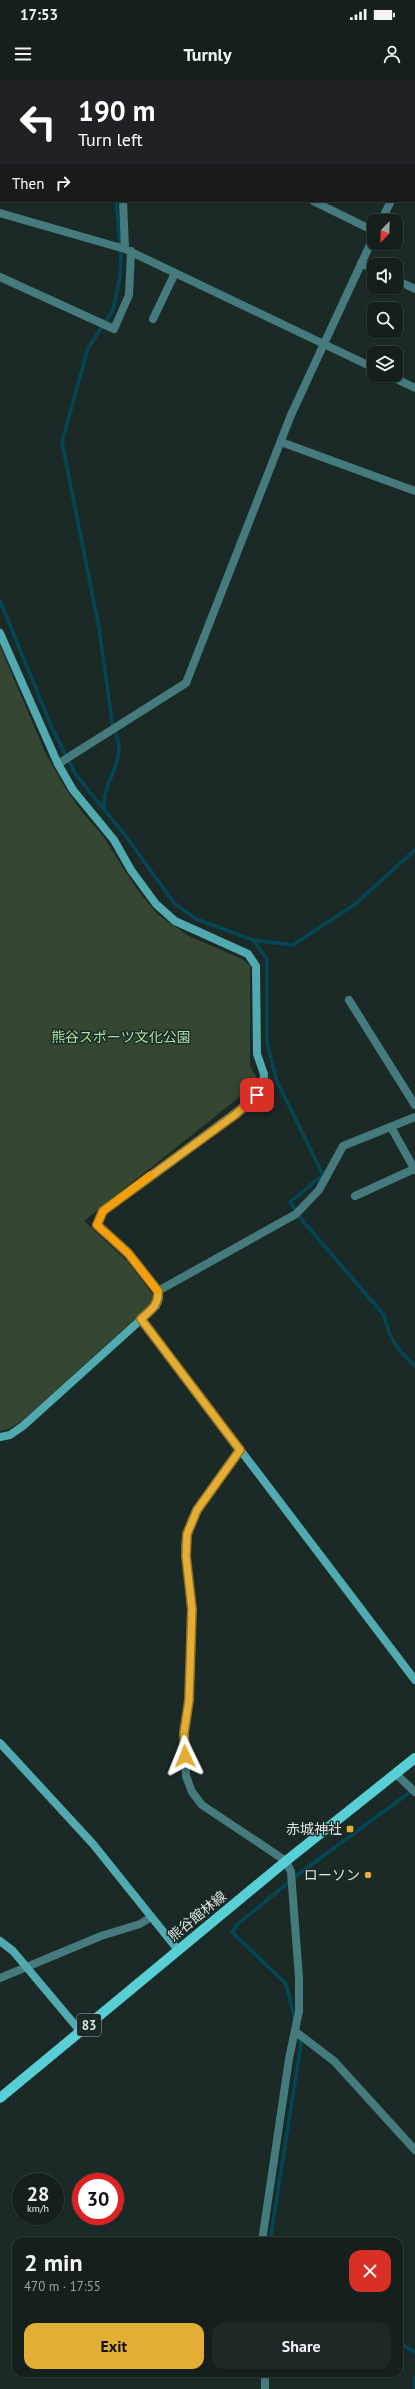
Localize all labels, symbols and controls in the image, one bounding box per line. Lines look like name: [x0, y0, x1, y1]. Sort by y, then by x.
text: 17:53: [20, 5, 58, 24]
icon: menu: [12, 43, 34, 65]
text: Turnly: [183, 43, 232, 66]
icon: person: [381, 43, 403, 65]
text: 190 m: [78, 92, 155, 129]
icon: left: [12, 96, 64, 148]
text: Turn left: [78, 128, 143, 151]
icon: right: [52, 172, 74, 194]
text: Then: [12, 174, 44, 193]
north arrow: [367, 214, 403, 250]
map controls: [367, 214, 403, 382]
button: sound: [367, 258, 403, 294]
button: search: [367, 302, 403, 338]
button: layers: [367, 346, 403, 382]
park label: 熊谷スポーツ文化公園: [51, 1028, 191, 1046]
pin: [240, 1078, 274, 1112]
icon: arrive: [246, 1084, 268, 1106]
position arrow: [164, 1735, 206, 1777]
place label: 赤城神社: [286, 1820, 342, 1838]
marker: 赤城神社: [345, 1824, 355, 1834]
place label: ローソン: [304, 1866, 360, 1884]
marker: ローソン: [363, 1870, 373, 1880]
street label: 熊谷館林線: [164, 1887, 230, 1945]
road number: 83: [77, 2014, 101, 2036]
speed limit sign: 30: [72, 2173, 124, 2225]
text: 28: [27, 2181, 49, 2207]
text: km/h: [27, 2202, 49, 2215]
text: 2 min: [24, 2247, 83, 2278]
button: close: [349, 2250, 391, 2292]
text: 470 m · 17:55: [24, 2278, 101, 2295]
button: Exit: [24, 2323, 204, 2369]
button: Share: [212, 2323, 391, 2369]

